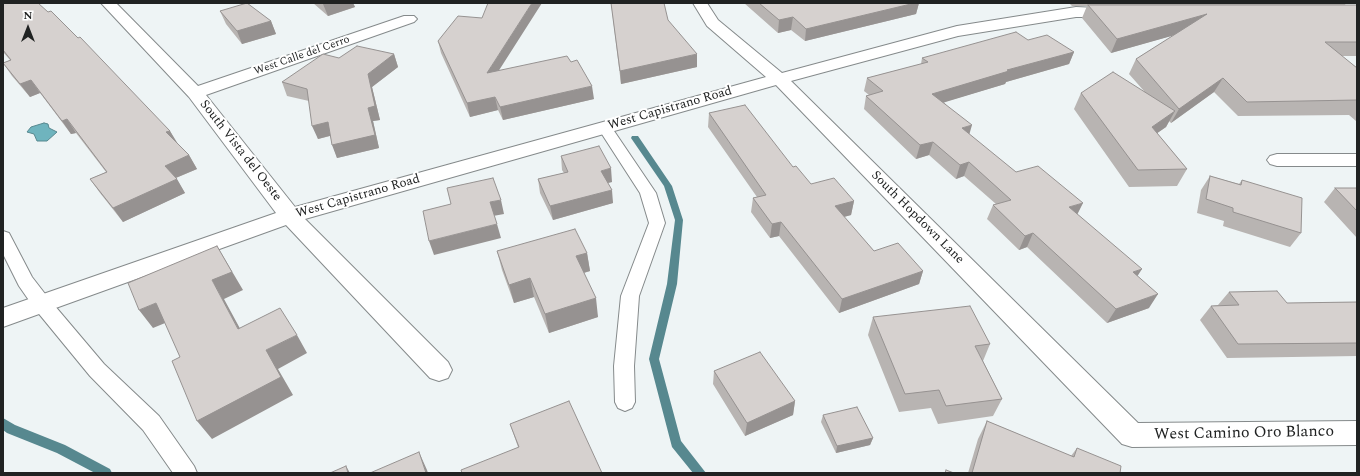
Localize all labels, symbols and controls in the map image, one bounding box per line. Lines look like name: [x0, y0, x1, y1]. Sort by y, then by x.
text: N: [24, 7, 32, 24]
north arrow: [8, 8, 48, 48]
street label: West Calle del Cerro: [252, 33, 352, 79]
street label: West Capistrano Road: [606, 84, 734, 134]
street label: South Vista del Oeste: [196, 97, 284, 205]
street label: South Hopdown Lane: [867, 168, 967, 268]
street label: West Capistrano Road: [294, 172, 422, 222]
street label: West Camino Oro Blanco: [1154, 423, 1334, 445]

